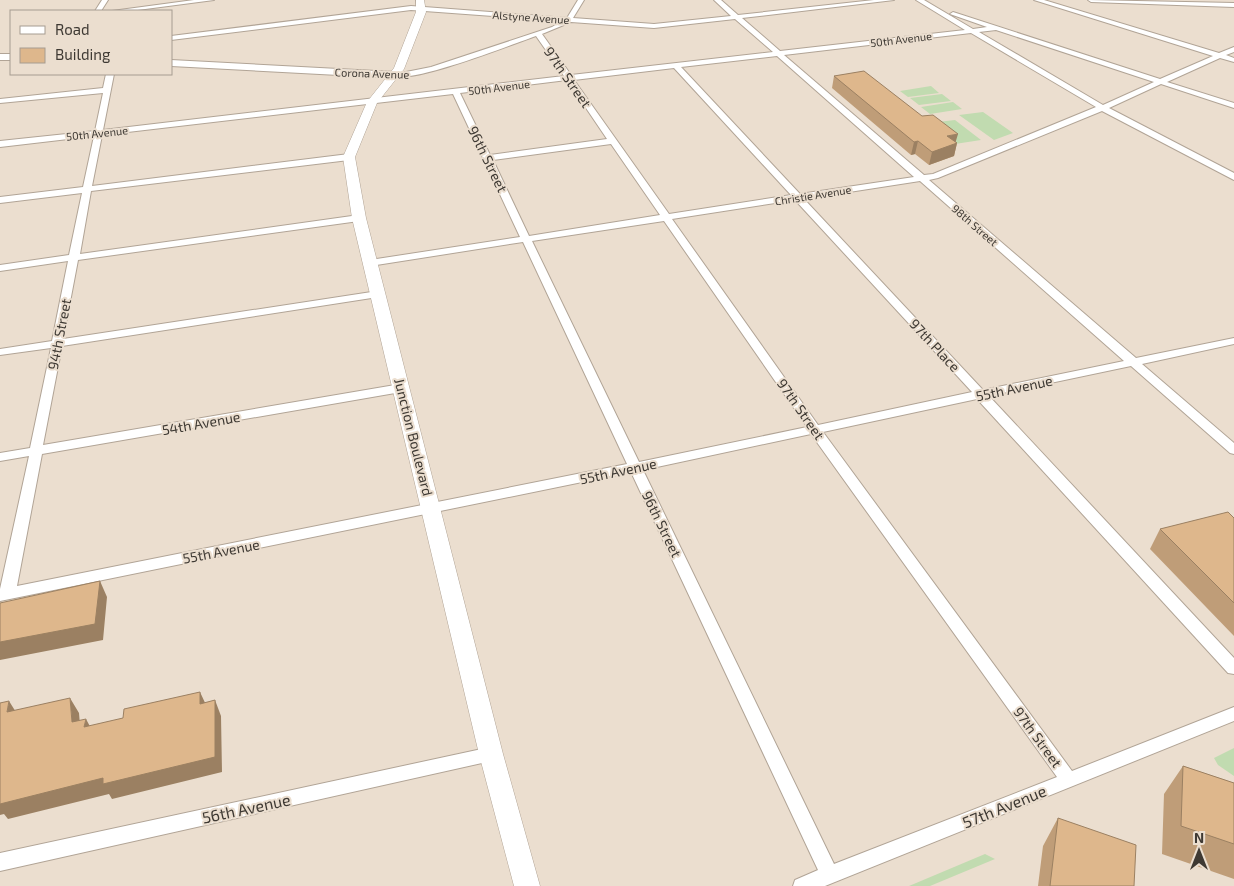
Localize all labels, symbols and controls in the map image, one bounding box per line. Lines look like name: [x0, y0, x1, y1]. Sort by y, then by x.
street label: Alstyne Avenue: [492, 8, 570, 26]
legend: [10, 10, 172, 75]
text: Road: [55, 20, 90, 38]
street label: 50th Avenue: [869, 29, 933, 49]
street label: 97th Street: [541, 43, 595, 111]
text: Building: [55, 45, 111, 63]
street label: Corona Avenue: [335, 65, 410, 81]
street label: 50th Avenue: [467, 77, 531, 97]
street label: 50th Avenue: [65, 123, 129, 143]
street label: 96th Street: [465, 123, 511, 195]
street label: Christie Avenue: [774, 183, 852, 207]
street label: 98th Street: [949, 202, 1001, 248]
street label: 94th Street: [44, 297, 74, 371]
street label: 97th Place: [906, 315, 964, 375]
street label: 55th Avenue: [974, 372, 1054, 404]
street label: 97th Street: [774, 375, 828, 443]
street label: Junction Boulevard: [391, 376, 437, 498]
street label: 54th Avenue: [160, 408, 242, 438]
street label: 55th Avenue: [578, 455, 658, 487]
street label: 96th Street: [639, 488, 685, 560]
street label: 55th Avenue: [181, 535, 261, 567]
street label: 97th Street: [1010, 703, 1066, 771]
street label: 57th Avenue: [959, 781, 1049, 831]
street label: 56th Avenue: [200, 789, 292, 827]
north arrow: [1174, 826, 1224, 876]
text: N: [1194, 829, 1204, 846]

